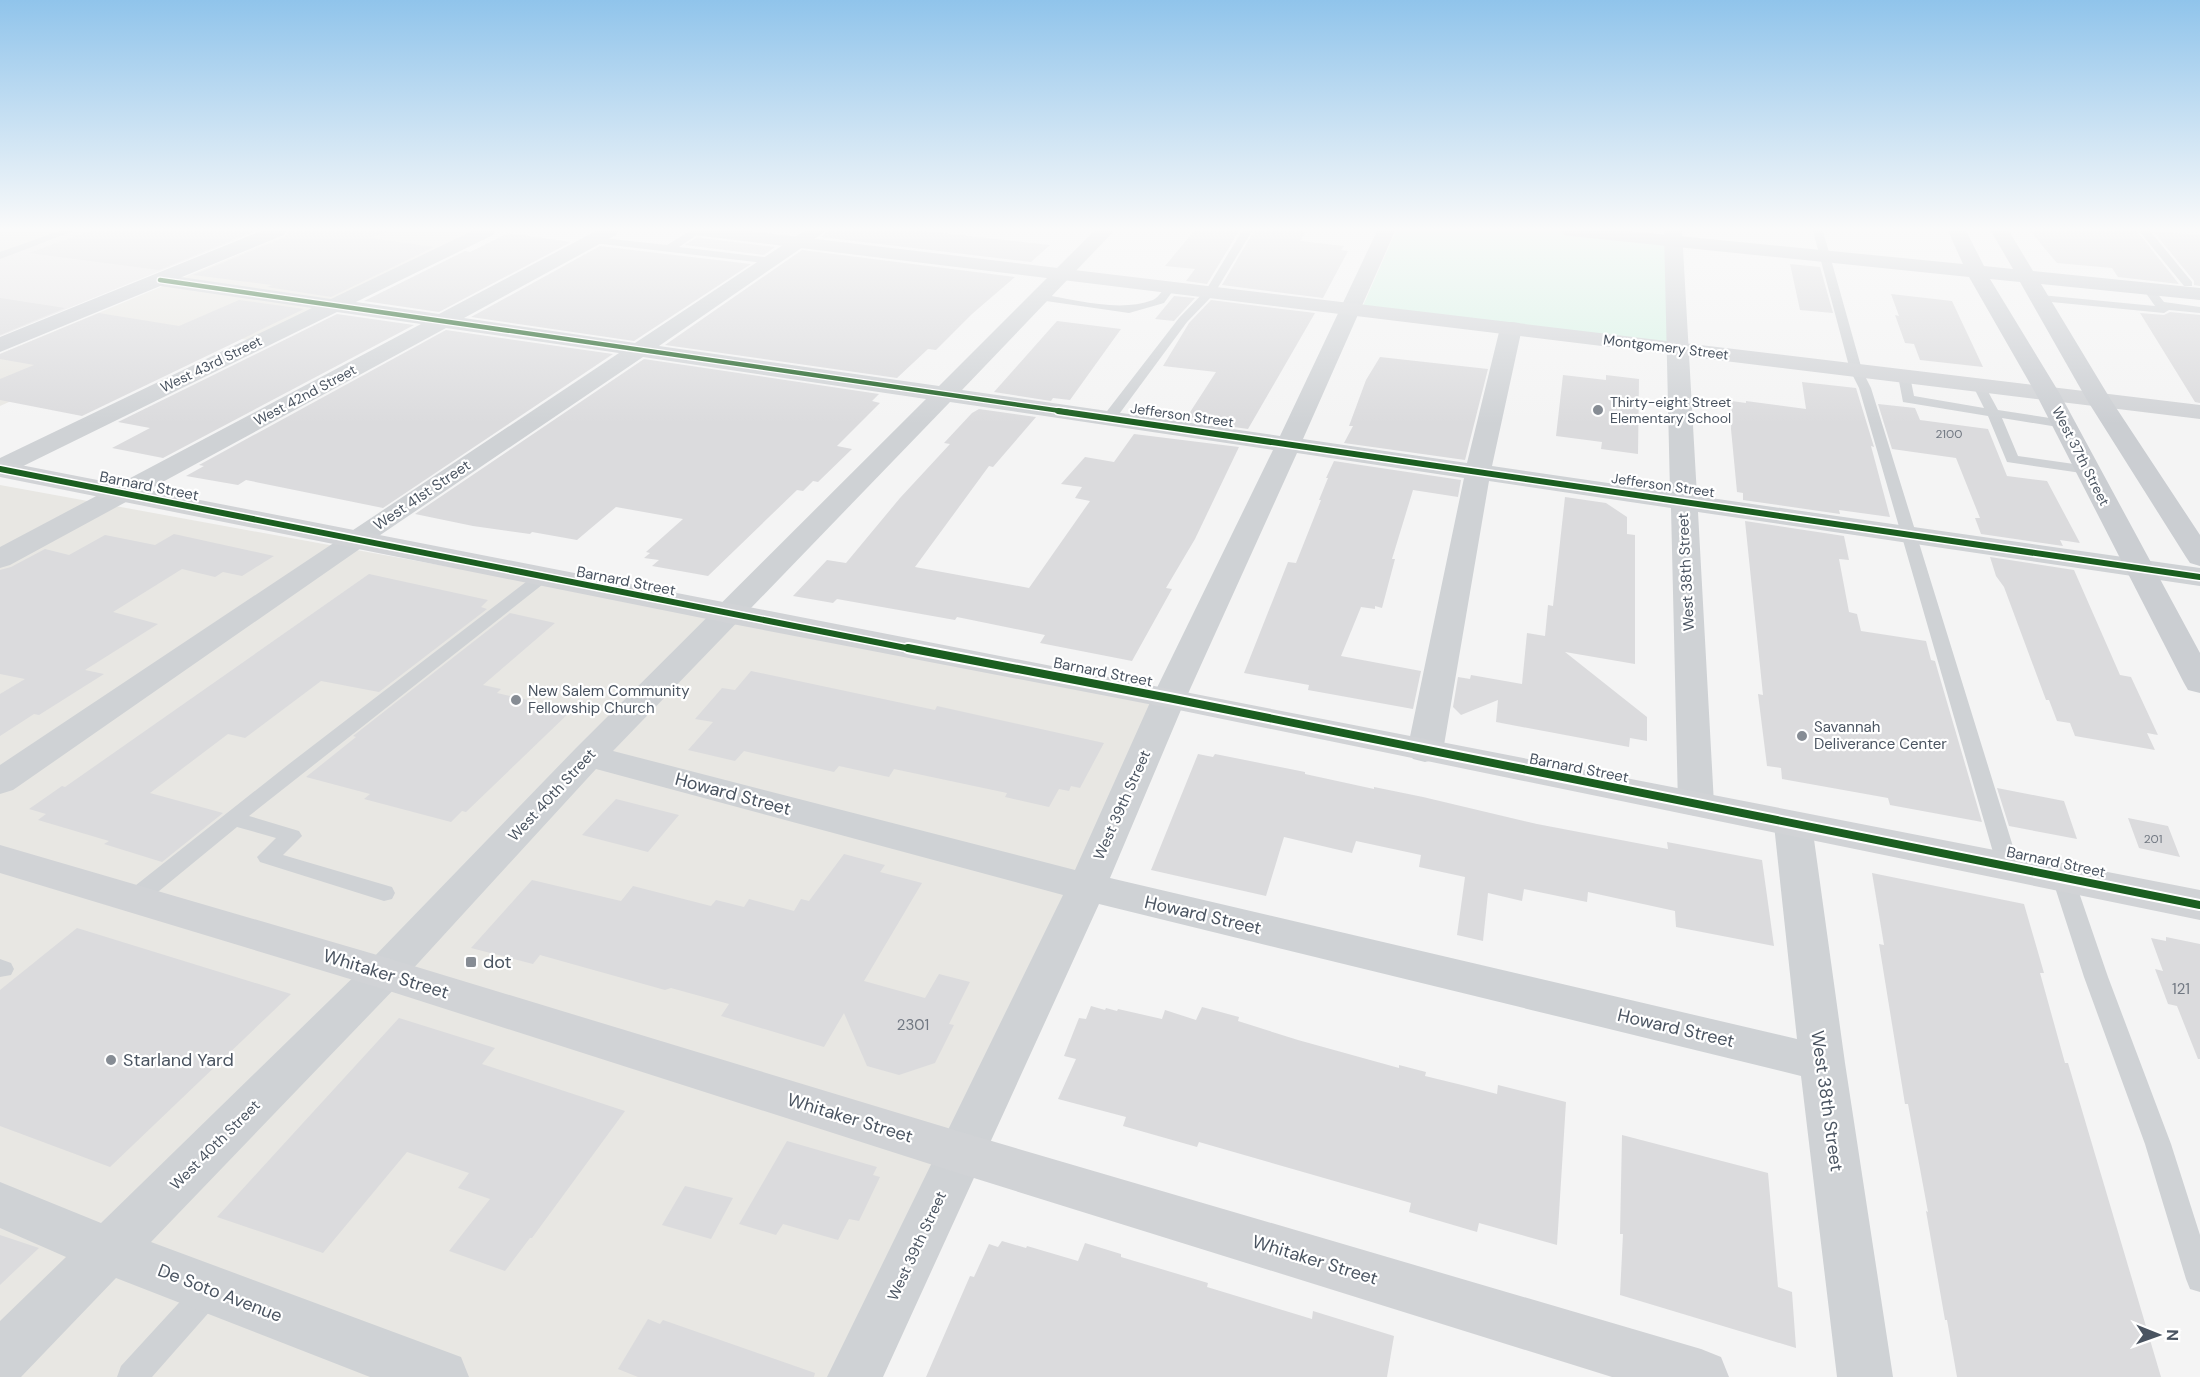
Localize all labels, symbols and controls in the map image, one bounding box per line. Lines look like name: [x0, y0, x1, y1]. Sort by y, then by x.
street label: Montgomery Street: [1602, 330, 1730, 364]
street label: West 43rd Street: [157, 332, 265, 396]
street label: West 42nd Street: [251, 360, 359, 430]
place label: Thirty-eight Street Elementary School: [1610, 393, 1731, 427]
street label: Jefferson Street: [1129, 399, 1235, 431]
marker: Thirty-eight Street Elementary School: [1591, 403, 1605, 417]
street label: West 37th Street: [2048, 403, 2114, 509]
house number: 2100: [1935, 426, 1963, 442]
street label: West 41st Street: [370, 455, 474, 535]
street label: Barnard Street: [98, 467, 200, 505]
street label: Jefferson Street: [1610, 469, 1716, 501]
street label: West 38th Street: [1673, 512, 1699, 632]
street label: Barnard Street: [575, 562, 677, 600]
street label: Barnard Street: [1052, 653, 1154, 691]
place label: New Salem Community Fellowship Church: [528, 681, 690, 718]
marker: New Salem Community Fellowship Church: [509, 693, 523, 707]
place label: Savannah Deliverance Center: [1814, 717, 1947, 754]
marker: Savannah Deliverance Center: [1795, 729, 1809, 743]
street label: West 40th Street: [504, 744, 600, 846]
street label: West 39th Street: [1089, 747, 1155, 863]
street label: Barnard Street: [1528, 749, 1630, 787]
street label: Howard Street: [672, 767, 794, 821]
house number: 201: [2144, 831, 2162, 847]
street label: Barnard Street: [2005, 842, 2107, 882]
street label: Howard Street: [1142, 890, 1264, 940]
street label: Whitaker Street: [320, 944, 452, 1004]
place label: dot: [483, 950, 512, 974]
marker: dot: [464, 955, 478, 969]
house number: 121: [2172, 979, 2190, 999]
street label: Howard Street: [1615, 1003, 1737, 1053]
house number: 2301: [897, 1015, 929, 1035]
street label: West 38th Street: [1805, 1029, 1849, 1173]
place label: Starland Yard: [123, 1048, 234, 1072]
marker: Starland Yard: [104, 1053, 118, 1067]
street label: Whitaker Street: [784, 1088, 916, 1148]
street label: West 40th Street: [166, 1096, 264, 1194]
street label: West 39th Street: [883, 1188, 951, 1304]
street label: Whitaker Street: [1249, 1230, 1381, 1290]
street label: De Soto Avenue: [154, 1258, 286, 1328]
north arrow: [2128, 1305, 2188, 1365]
text: N: [2162, 1329, 2183, 1341]

